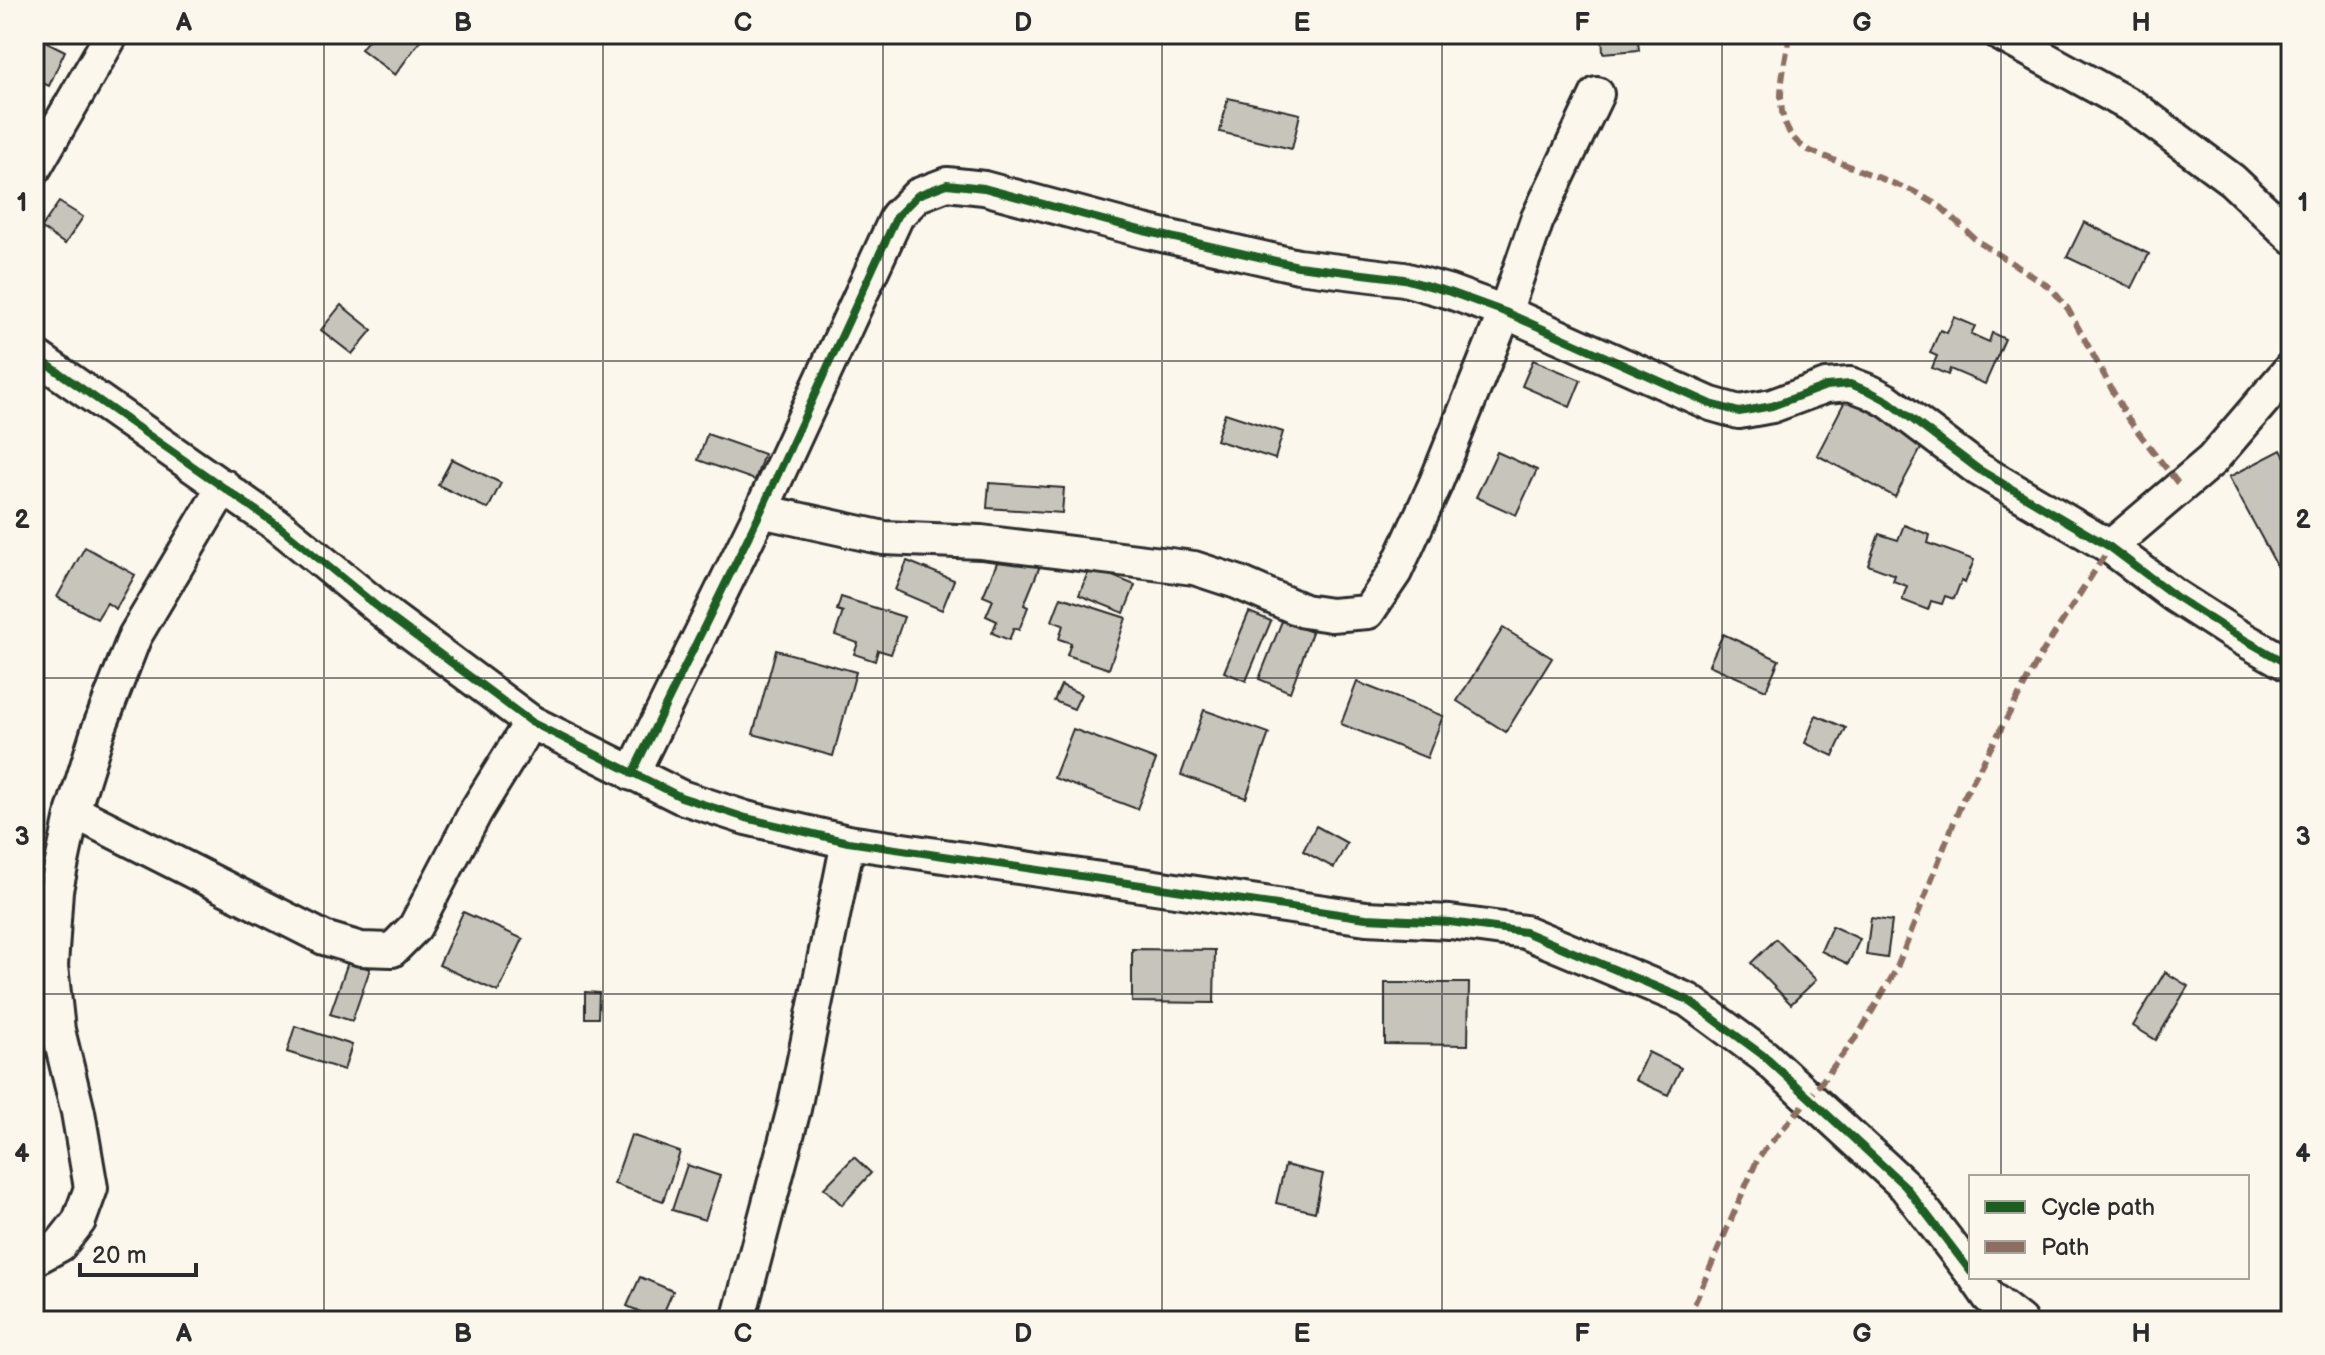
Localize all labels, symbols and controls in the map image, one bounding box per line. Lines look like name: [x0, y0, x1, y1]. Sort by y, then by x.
text: A: [175, 8, 192, 39]
text: B: [454, 8, 472, 39]
text: C: [734, 8, 752, 39]
text: D: [1014, 8, 1032, 39]
text: E: [1294, 8, 1311, 39]
text: F: [1574, 8, 1590, 39]
text: G: [1852, 8, 1872, 39]
text: H: [2131, 8, 2151, 39]
text: 1: [17, 188, 27, 219]
text: 1: [2298, 188, 2308, 219]
text: 2: [14, 505, 30, 536]
text: 2: [2295, 505, 2311, 536]
text: 3: [14, 822, 30, 853]
text: 3: [2295, 822, 2311, 853]
text: 4: [14, 1139, 30, 1170]
text: 4: [2295, 1139, 2311, 1170]
legend: [1969, 1175, 2249, 1279]
text: Cycle path: [2041, 1193, 2155, 1222]
scale bar: [80, 1227, 196, 1277]
text: Path: [2041, 1233, 2089, 1262]
text: 20 m: [92, 1241, 147, 1270]
text: A: [175, 1319, 192, 1350]
text: B: [454, 1319, 472, 1350]
text: C: [734, 1319, 752, 1350]
text: D: [1014, 1319, 1032, 1350]
text: E: [1294, 1319, 1311, 1350]
text: F: [1574, 1319, 1590, 1350]
text: G: [1852, 1319, 1872, 1350]
text: H: [2131, 1319, 2151, 1350]

